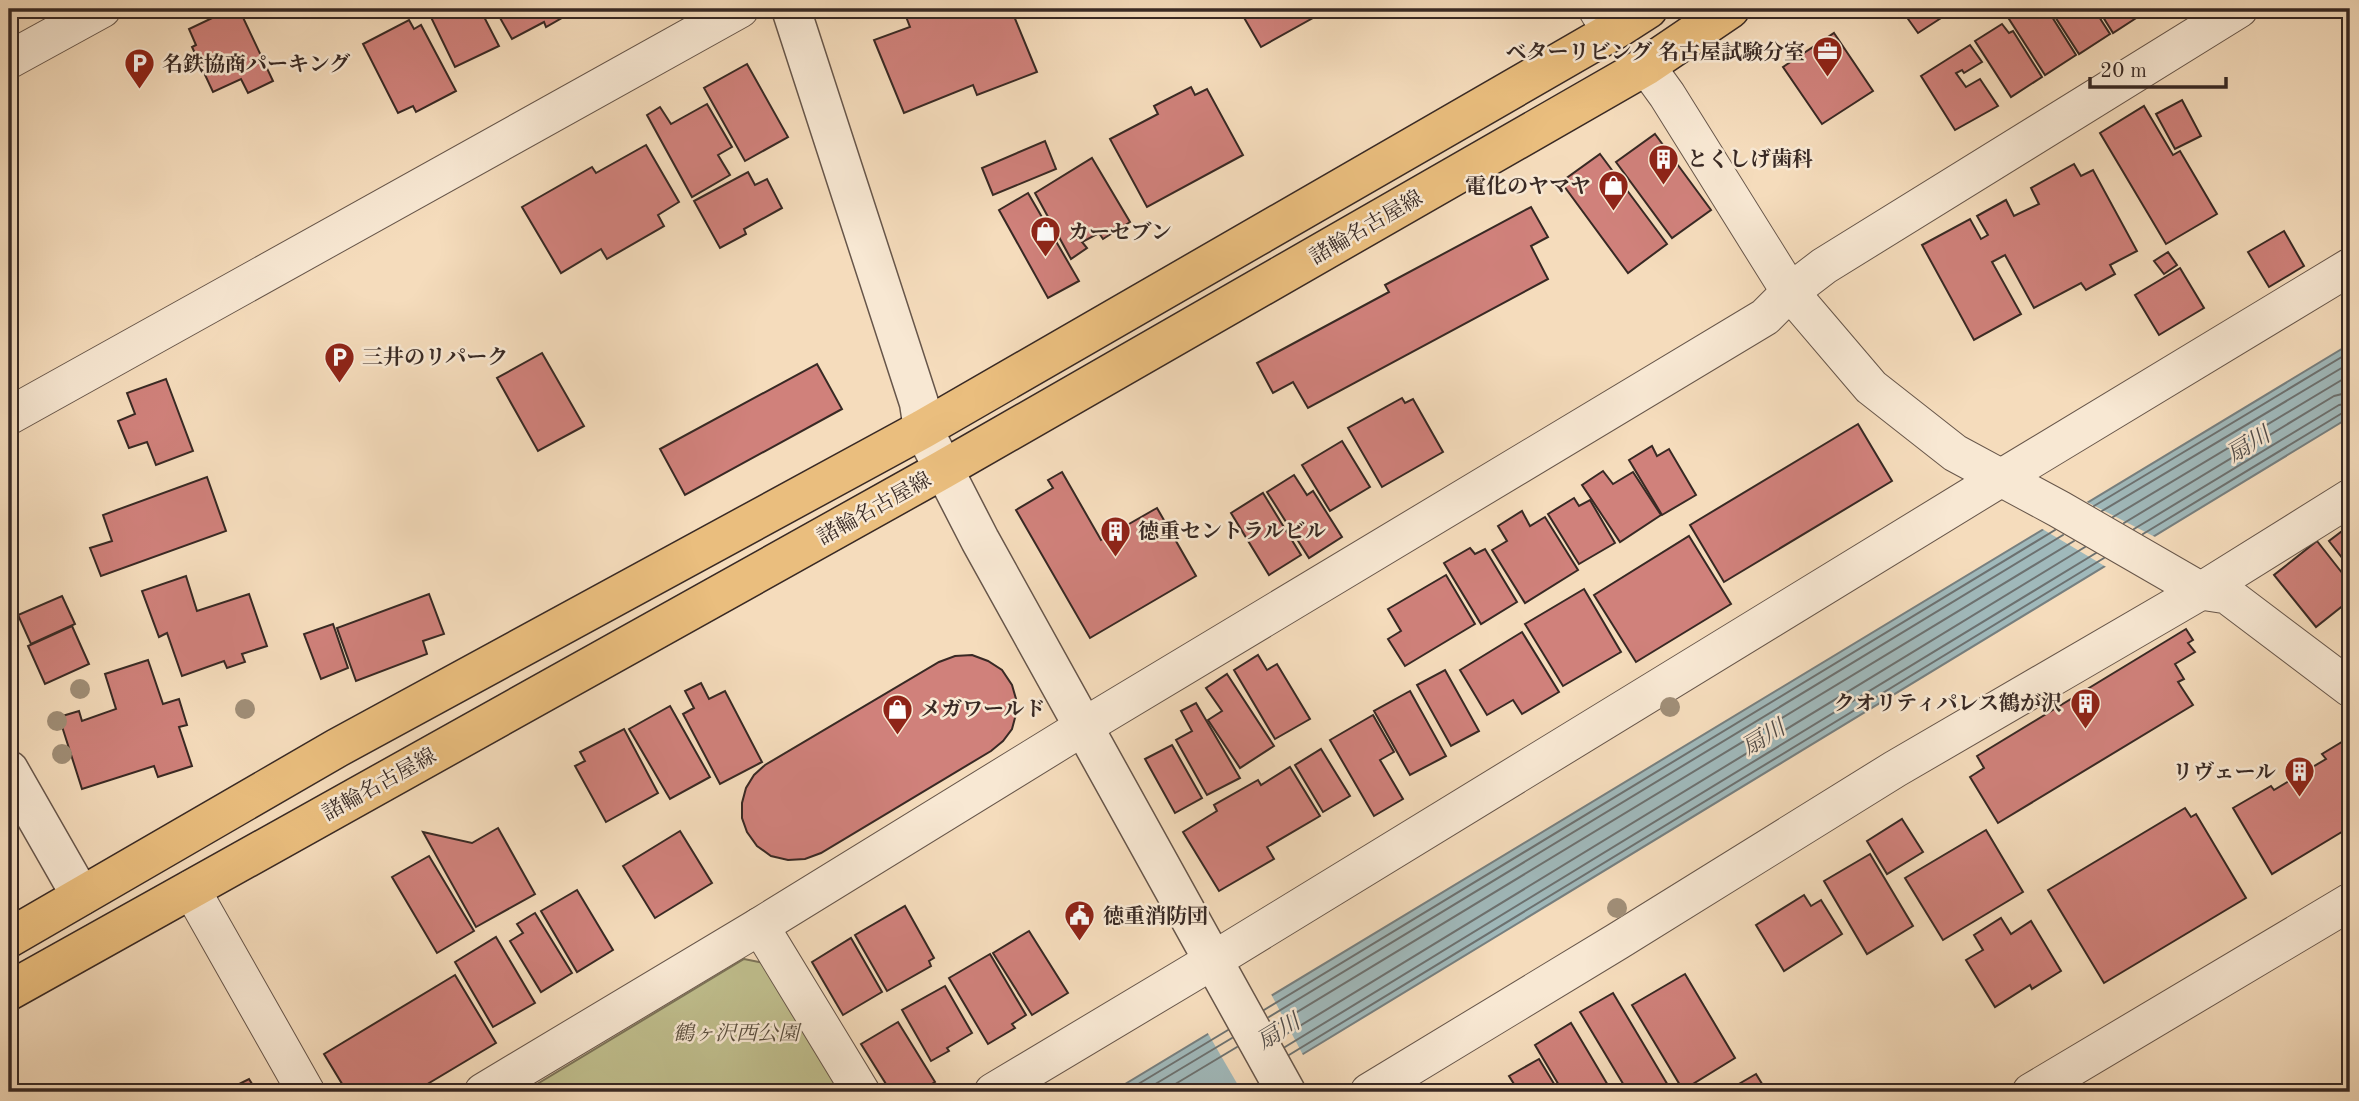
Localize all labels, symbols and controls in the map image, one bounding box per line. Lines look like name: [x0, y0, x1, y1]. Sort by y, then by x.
office icon: ベターリビング 名古屋試験分室: [1811, 35, 1845, 79]
place label: ベターリビング 名古屋試験分室: [1506, 41, 1805, 64]
scale bar: [2090, 46, 2226, 90]
parking icon: 名鉄協商パーキング: [122, 47, 156, 91]
place label: 名鉄協商パーキング: [162, 53, 350, 76]
text: 20 m: [2100, 61, 2147, 82]
building icon: とくしげ歯科: [1647, 142, 1681, 186]
place label: とくしげ歯科: [1687, 148, 1813, 171]
shop icon: 電化のヤマヤ: [1597, 169, 1631, 213]
place label: 電化のヤマヤ: [1465, 174, 1591, 198]
street label: 諸輪名古屋線: [1306, 186, 1427, 269]
shop icon: カーセブン: [1028, 215, 1062, 259]
place label: カーセブン: [1068, 221, 1172, 244]
parking icon: 三井のリパーク: [322, 340, 356, 384]
place label: 三井のリパーク: [362, 346, 508, 369]
water label: 扇川: [2222, 420, 2277, 467]
street label: 諸輪名古屋線: [814, 468, 935, 549]
building icon: 徳重セントラルビル: [1098, 514, 1132, 558]
place label: 徳重セントラルビル: [1138, 520, 1326, 543]
building icon: クオリティパレス鶴が沢: [2068, 686, 2102, 730]
place label: クオリティパレス鶴が沢: [1834, 691, 2062, 715]
shop icon: メガワールド: [880, 692, 914, 736]
place label: メガワールド: [920, 698, 1046, 721]
water label: 扇川: [1737, 713, 1792, 760]
street label: 諸輪名古屋線: [319, 744, 440, 825]
building icon: リヴェール: [2282, 755, 2316, 799]
place label: リヴェール: [2172, 761, 2276, 784]
public building icon: 徳重消防団: [1063, 899, 1097, 943]
place label: 徳重消防団: [1103, 905, 1208, 928]
water label: 扇川: [1252, 1007, 1307, 1054]
park label: 鶴ヶ沢西公園: [673, 1022, 802, 1045]

